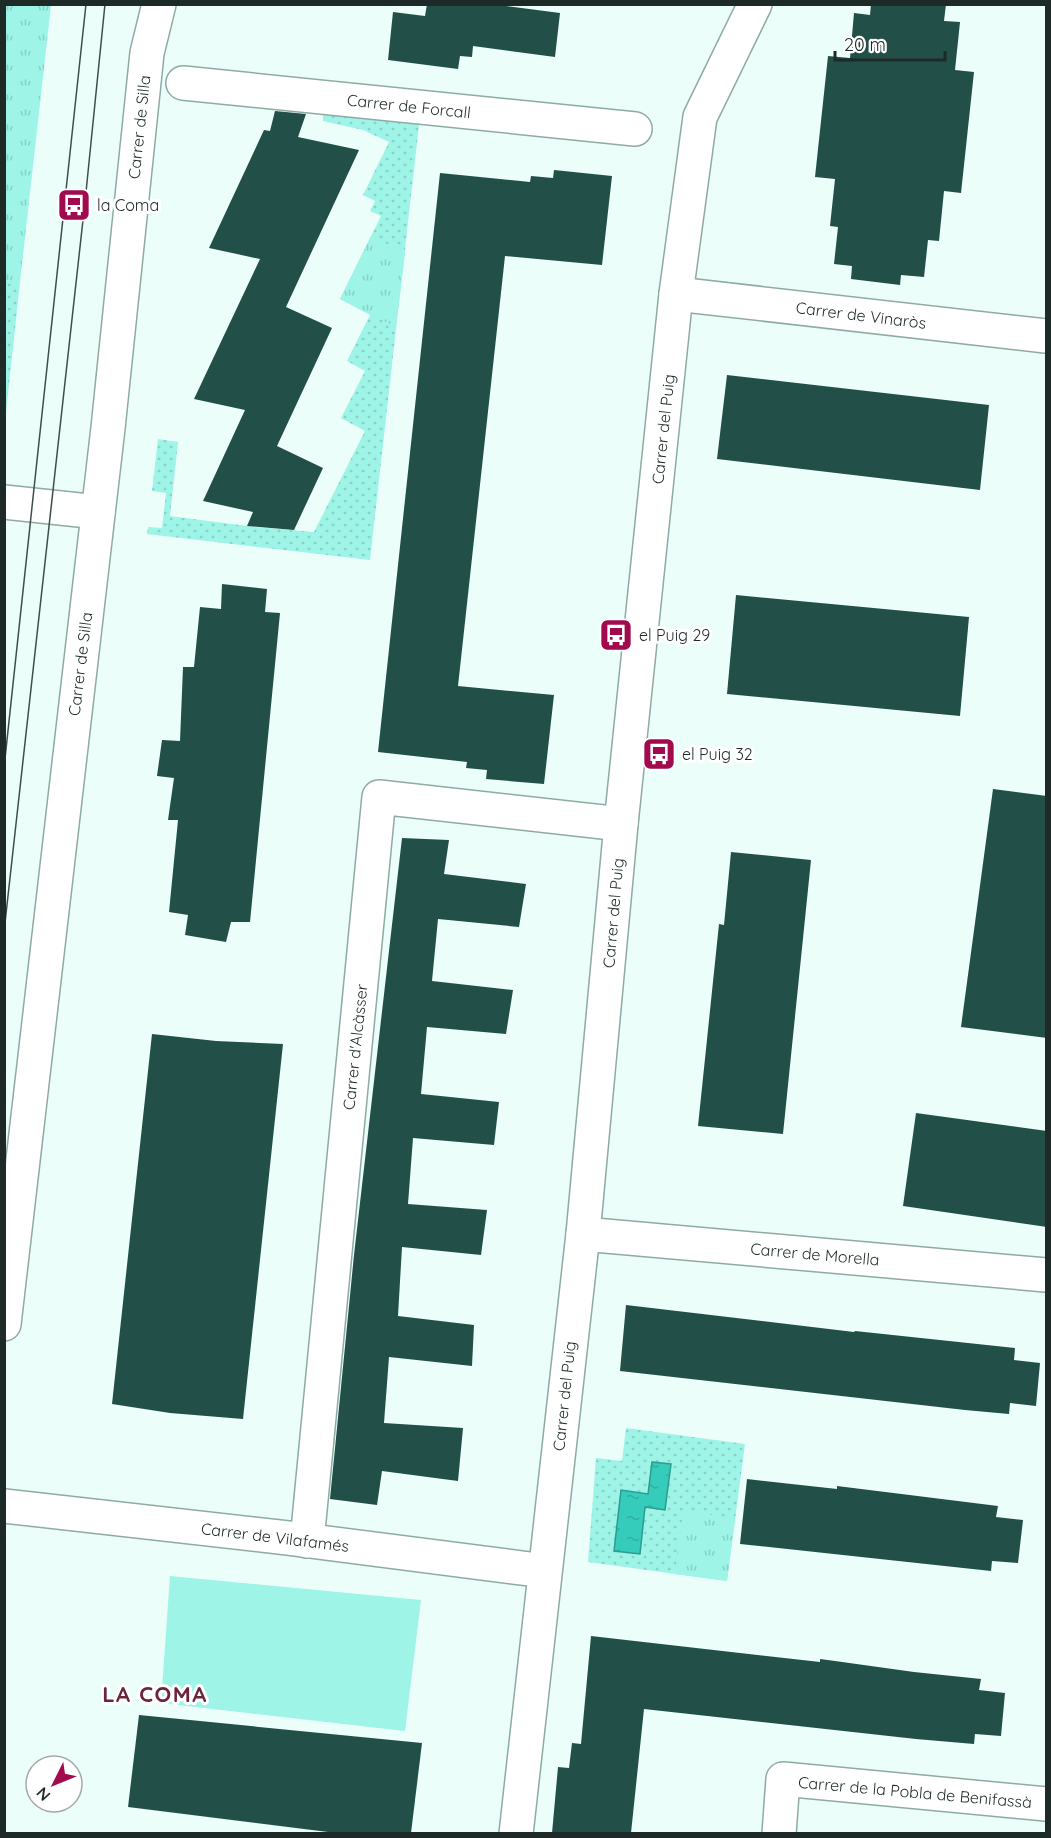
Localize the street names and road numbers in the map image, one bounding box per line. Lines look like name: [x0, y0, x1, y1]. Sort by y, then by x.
street label: Carrer de Silla: [124, 74, 154, 180]
street label: Carrer de Forcall: [346, 90, 472, 122]
street label: Carrer de Vinaròs: [795, 297, 927, 333]
street label: Carrer del Puig: [647, 373, 679, 485]
street label: Carrer de Silla: [64, 611, 96, 717]
street label: Carrer del Puig: [598, 857, 628, 969]
street label: Carrer d'Alcàsser: [338, 983, 372, 1111]
street label: Carrer de Morella: [750, 1238, 880, 1270]
street label: Carrer del Puig: [548, 1340, 580, 1452]
street label: Carrer de Vilafamés: [200, 1518, 350, 1556]
street label: Carrer de la Pobla de Benifassà: [797, 1772, 1033, 1812]

